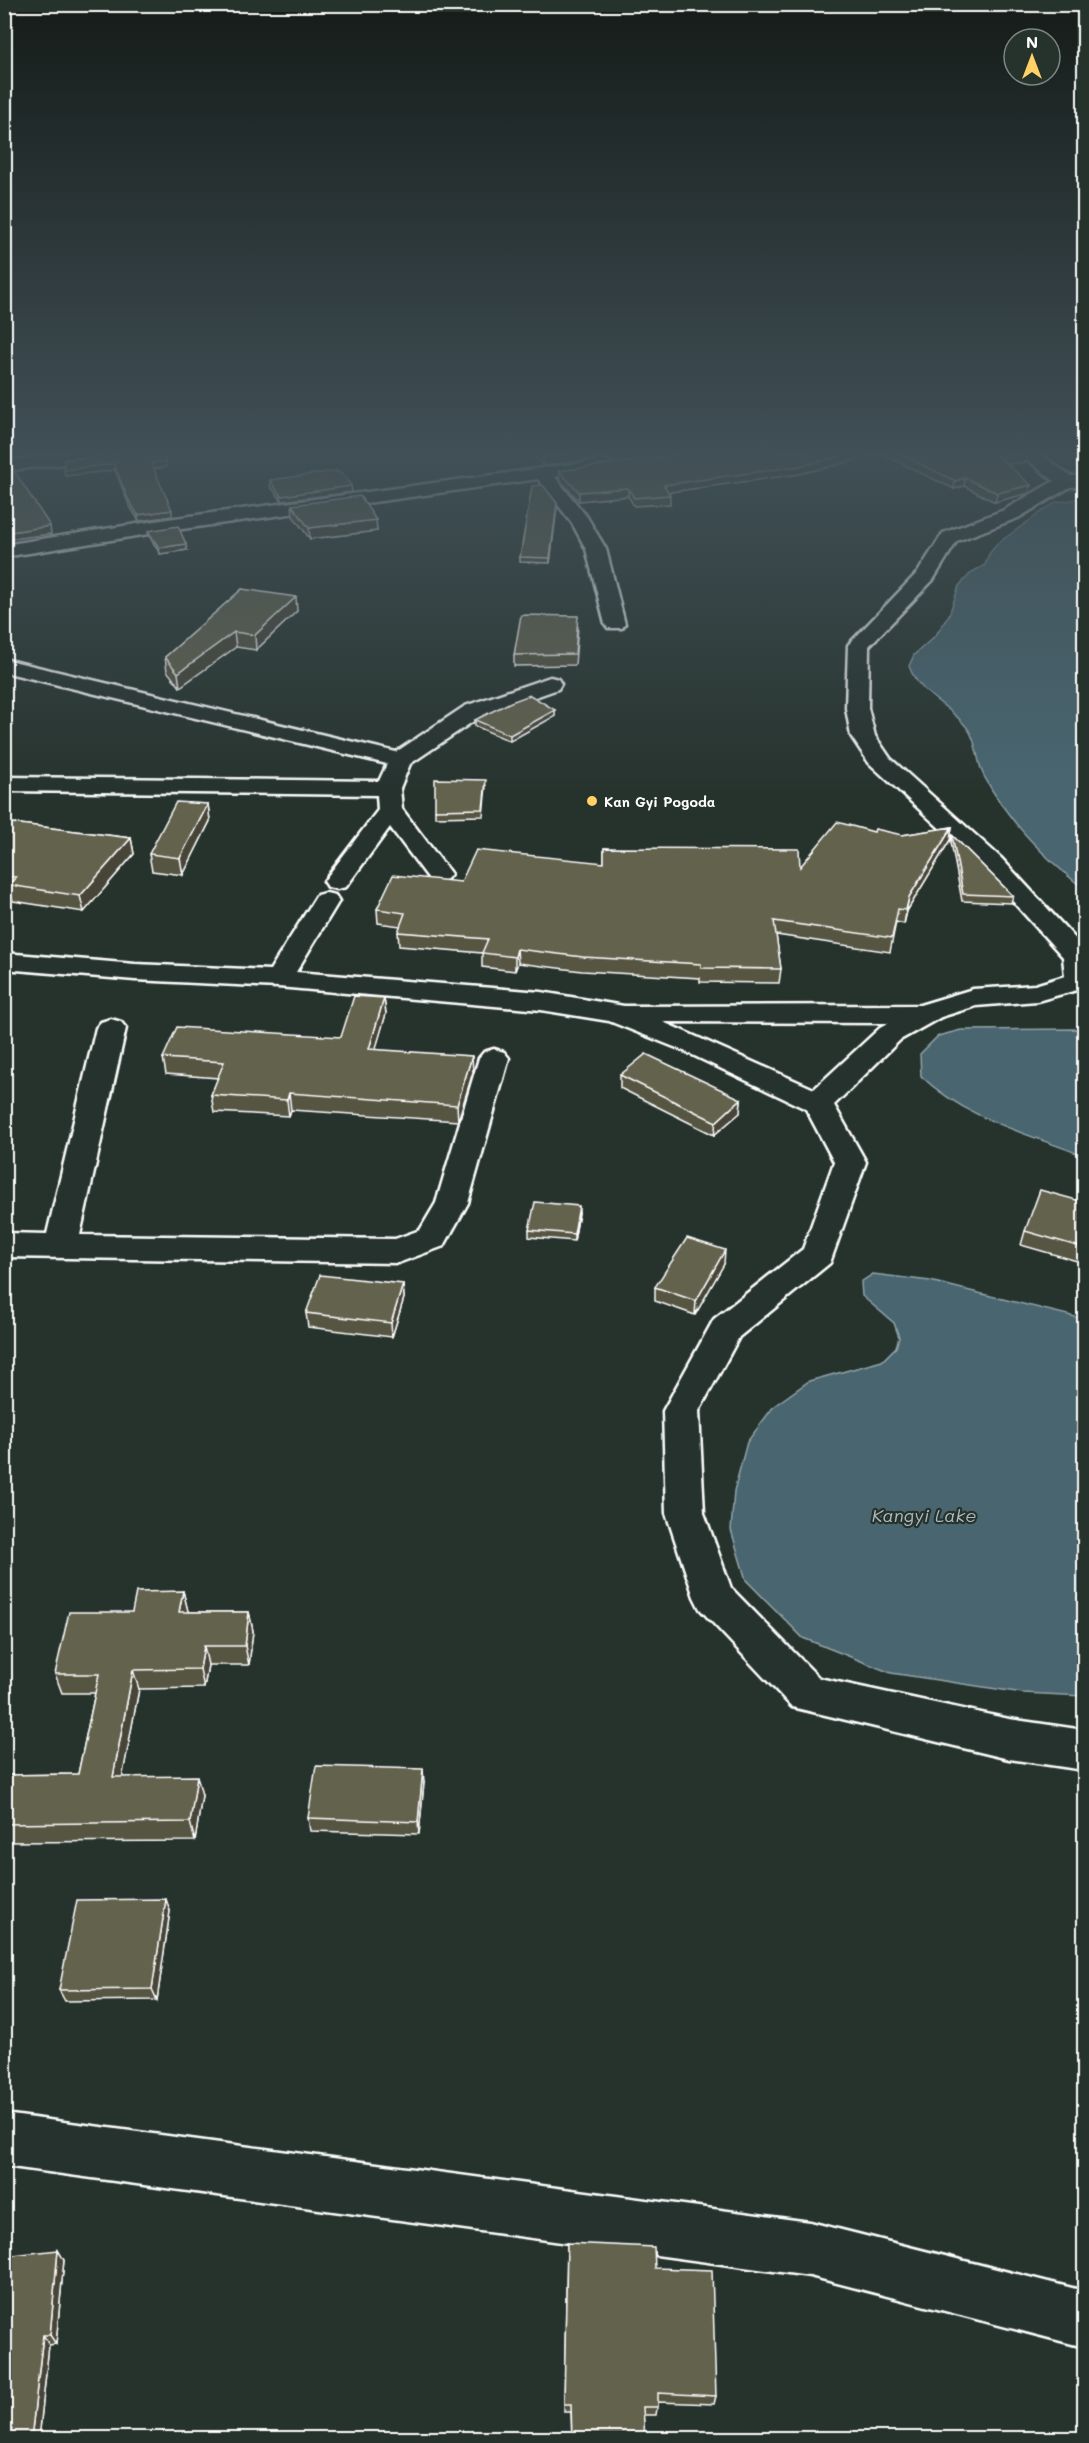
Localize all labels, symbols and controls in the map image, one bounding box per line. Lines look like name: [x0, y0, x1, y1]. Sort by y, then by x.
north arrow: [1002, 27, 1062, 87]
text: N: [1026, 31, 1038, 52]
place label: Kan Gyi Pogoda: [604, 792, 716, 811]
marker: Kan Gyi Pogoda: [585, 794, 599, 808]
water label: Kangyi Lake: [872, 1503, 976, 1527]

